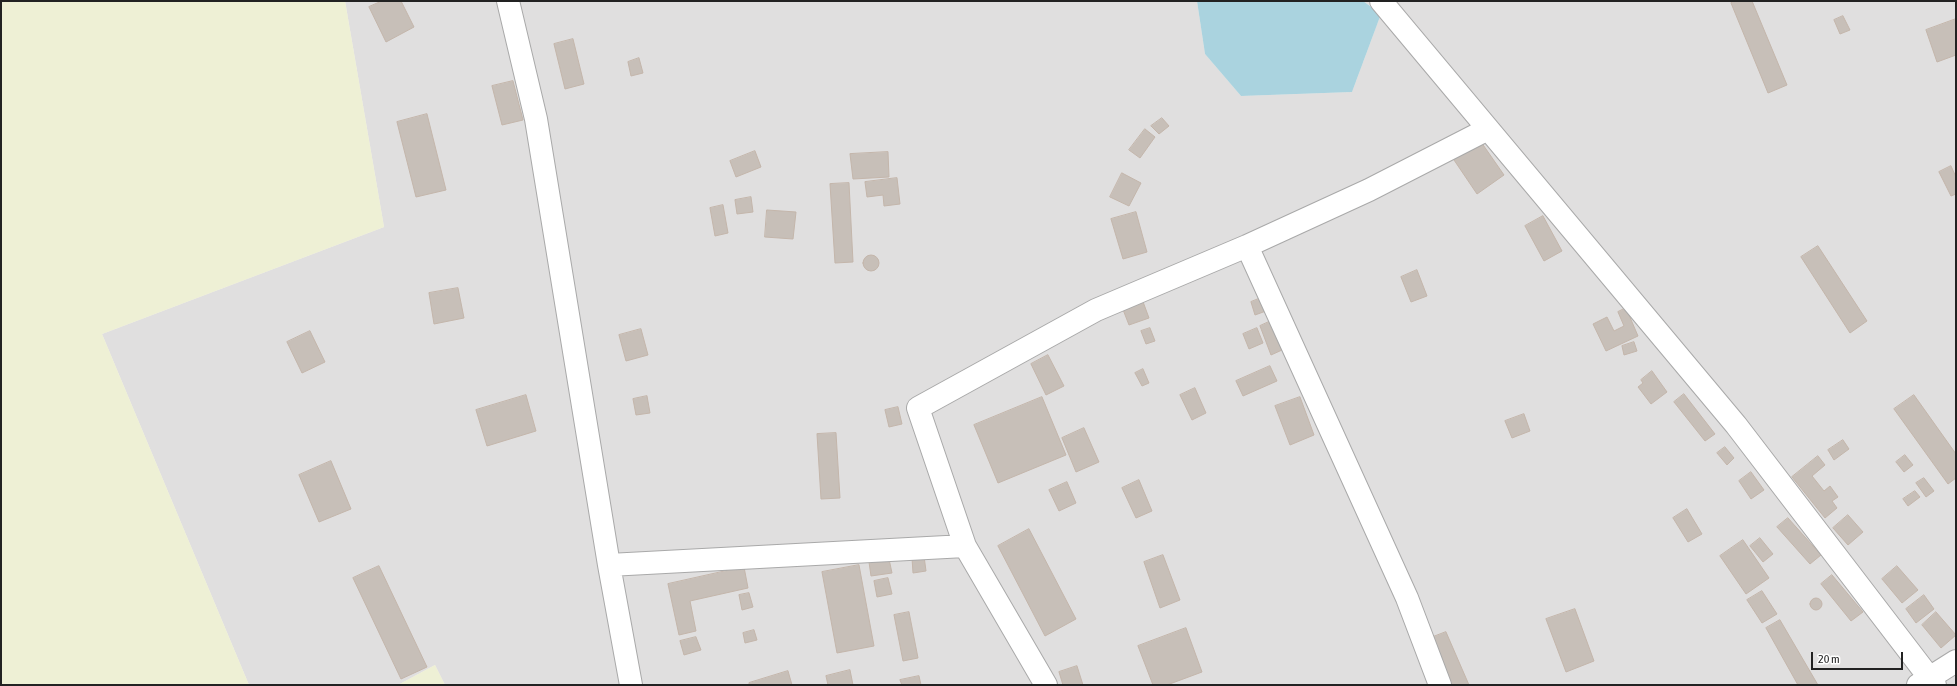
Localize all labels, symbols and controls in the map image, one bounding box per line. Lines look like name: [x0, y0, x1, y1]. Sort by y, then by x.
scale bar: [1813, 644, 1905, 670]
text: 20 m: [1818, 652, 1840, 666]

